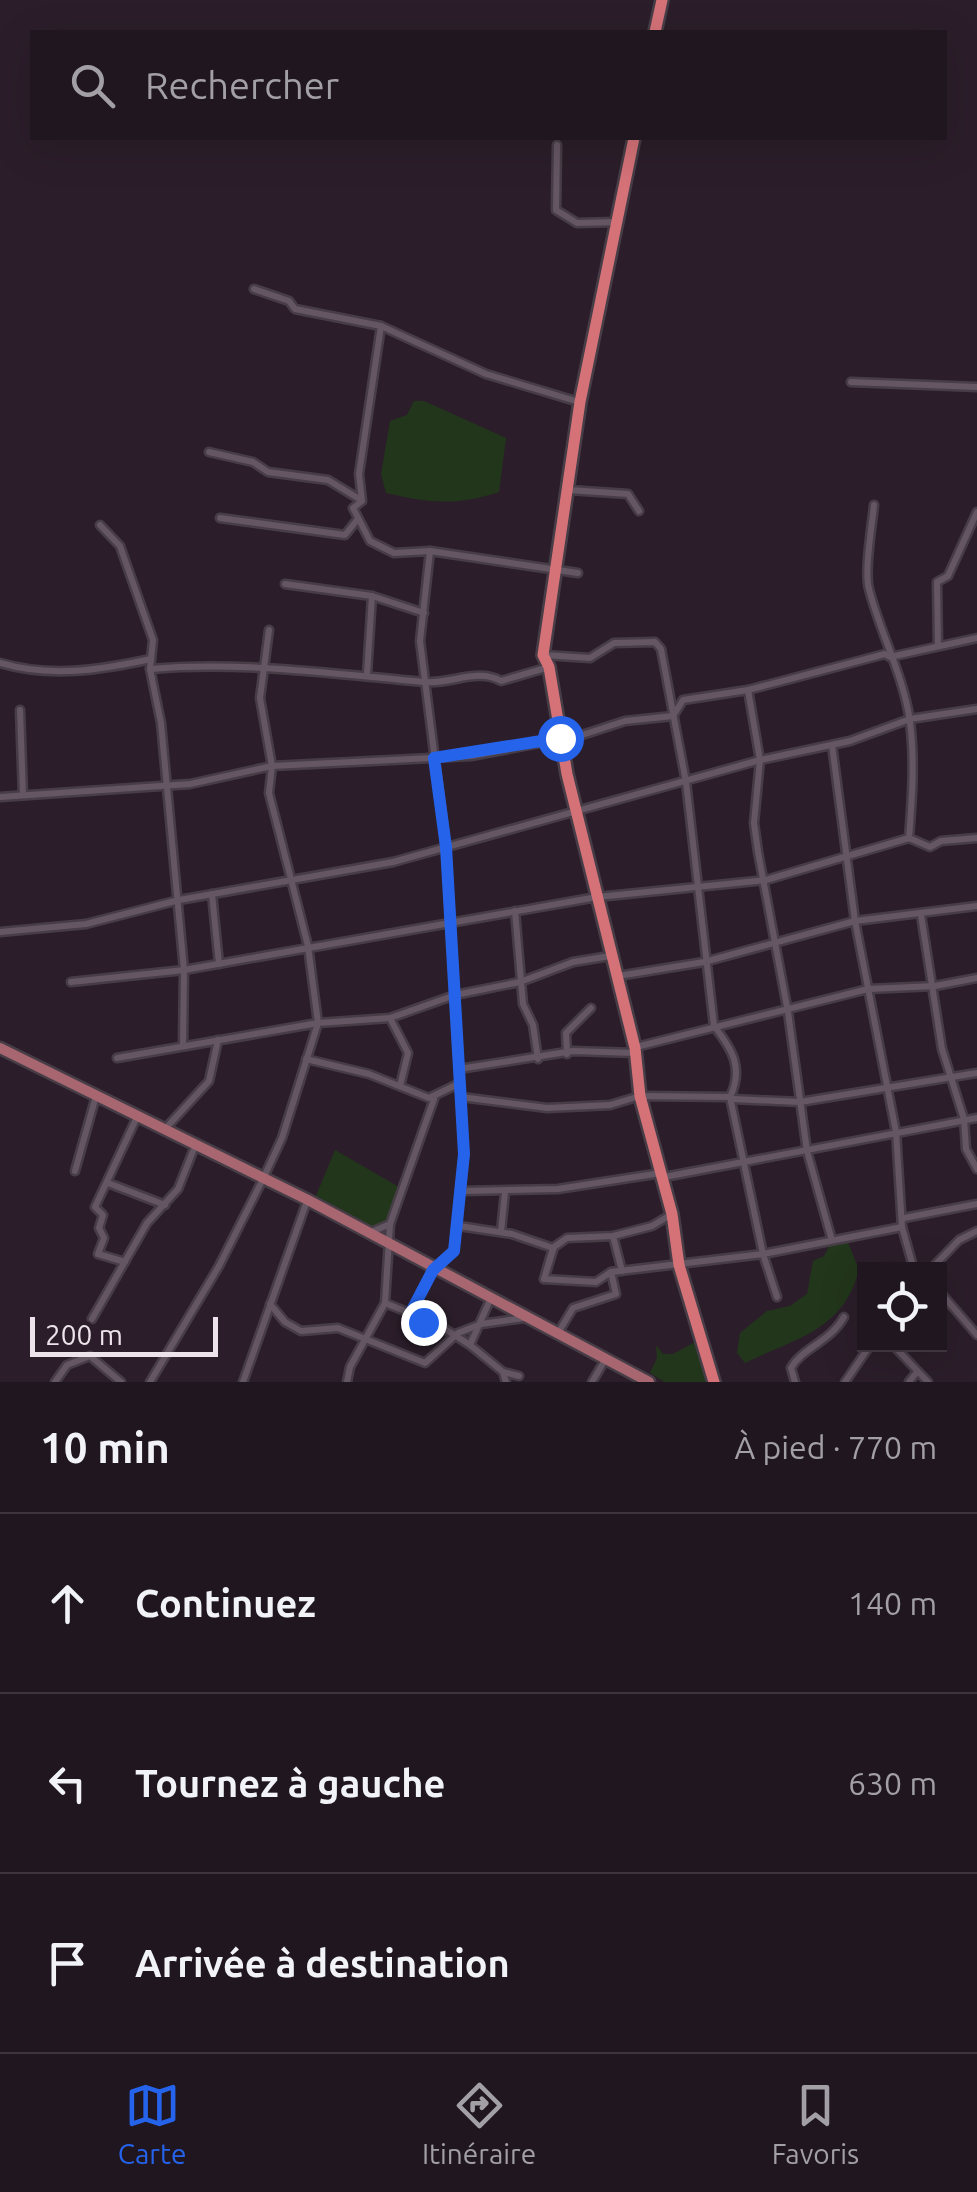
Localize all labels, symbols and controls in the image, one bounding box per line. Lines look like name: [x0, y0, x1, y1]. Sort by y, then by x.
search box: [30, 30, 947, 140]
icon: search: [65, 58, 120, 113]
text: Rechercher: [145, 64, 339, 106]
route start: [538, 716, 584, 762]
map controls: [857, 1262, 947, 1352]
button: locate: [857, 1262, 947, 1352]
route end: [401, 1300, 447, 1346]
scale bar: [30, 1312, 218, 1356]
text: 200 m: [45, 1319, 123, 1350]
text: 10 min: [40, 1424, 170, 1471]
text: À pied · 770 m: [734, 1429, 937, 1465]
icon: ahead: [40, 1576, 95, 1631]
text: Continuez: [135, 1582, 316, 1624]
text: 140 m: [848, 1585, 937, 1621]
icon: left: [40, 1756, 95, 1811]
text: Tournez à gauche: [135, 1762, 445, 1804]
text: 630 m: [848, 1765, 937, 1801]
icon: arrive: [40, 1936, 95, 1991]
text: Arrivée à destination: [135, 1942, 510, 1984]
tab: Carte: [118, 2078, 186, 2169]
tab: Itinéraire: [422, 2078, 536, 2169]
tab: Favoris: [772, 2078, 859, 2169]

